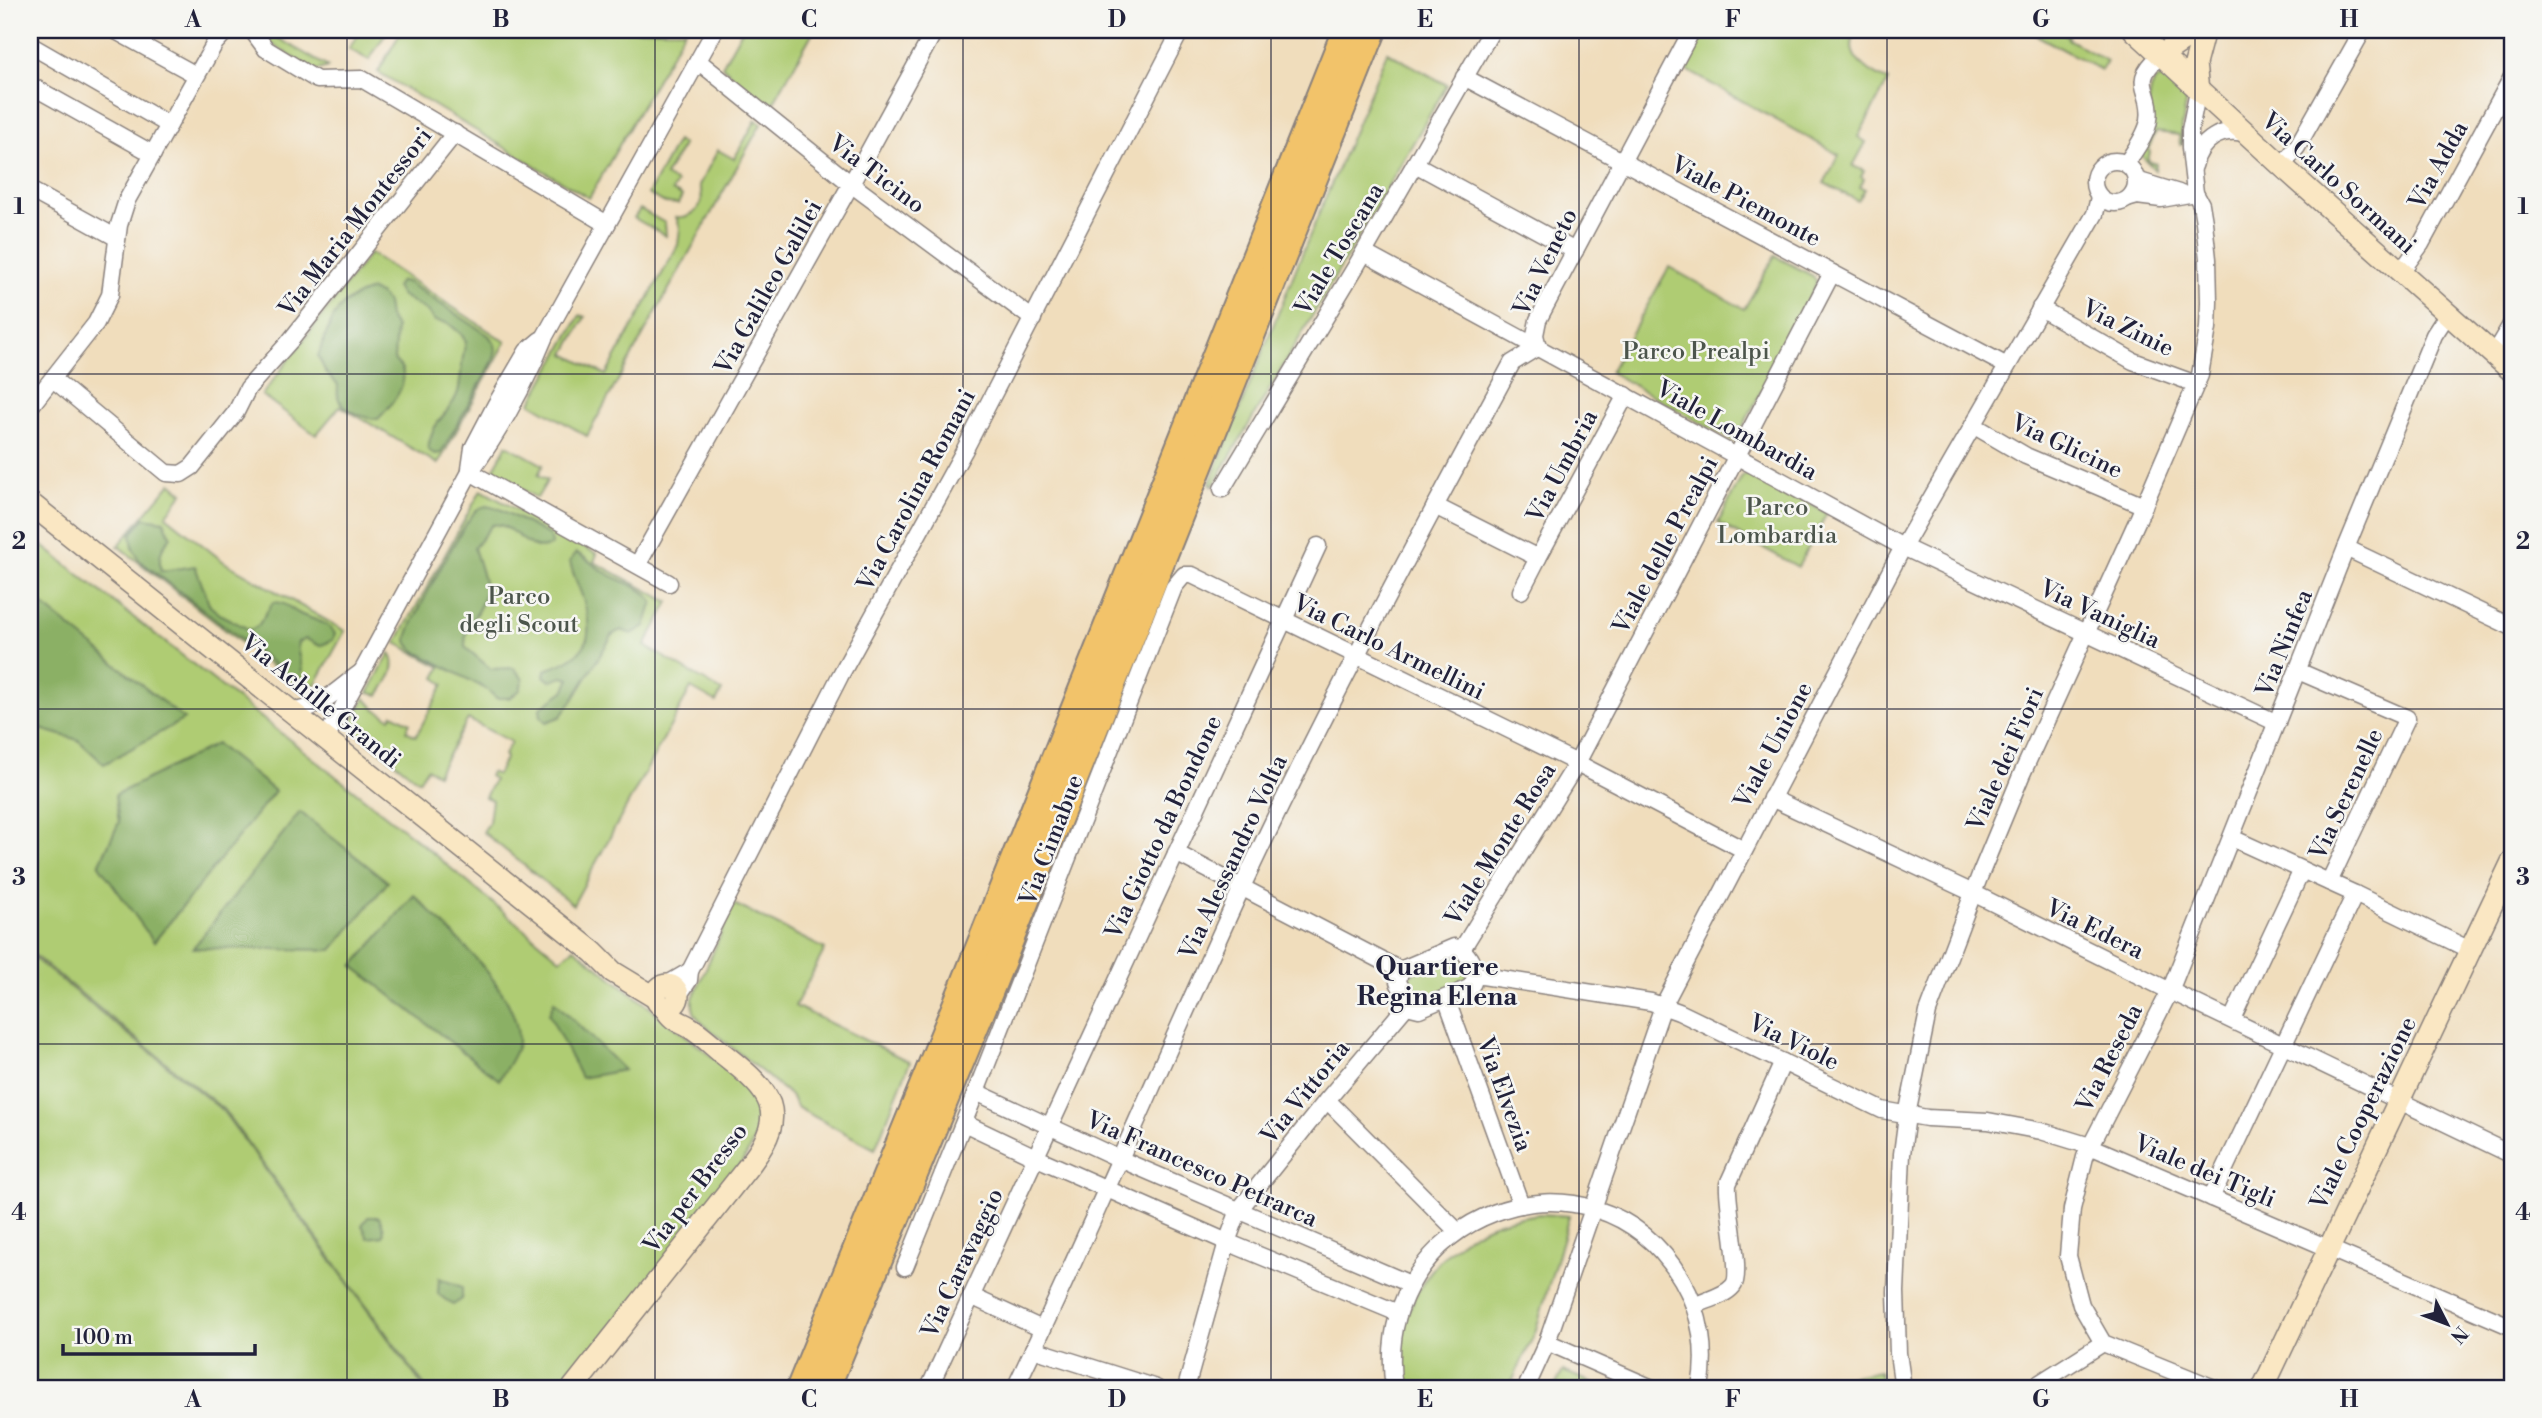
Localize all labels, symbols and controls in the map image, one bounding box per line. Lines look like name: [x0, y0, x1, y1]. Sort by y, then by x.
text: A: [184, 6, 202, 34]
text: B: [492, 6, 510, 34]
text: C: [801, 6, 817, 34]
text: D: [1108, 6, 1126, 34]
text: E: [1417, 6, 1433, 34]
text: F: [1725, 6, 1741, 34]
text: G: [2032, 6, 2050, 34]
text: H: [2340, 6, 2359, 34]
street label: Via Carlo Sormani: [2254, 106, 2422, 261]
street label: Via Adda: [2402, 115, 2476, 216]
street label: Via Maria Montessori: [272, 122, 439, 324]
street label: Via Ticino: [821, 128, 931, 221]
street label: Viale Piemonte: [1664, 149, 1826, 254]
street label: Viale Toscana: [1288, 177, 1392, 322]
text: 1: [13, 193, 25, 221]
text: 1: [2517, 193, 2529, 221]
street label: Via Galileo Galilei: [708, 195, 829, 381]
street label: Via Veneto: [1507, 204, 1585, 322]
street label: Via Zinie: [2076, 293, 2178, 364]
park label: Parco Prealpi: [1622, 337, 1770, 367]
street label: Viale Lombardia: [1650, 374, 1823, 488]
street label: Via Carolina Romani: [850, 384, 983, 598]
street label: Via Umbria: [1520, 404, 1606, 529]
street label: Via Glicine: [2005, 408, 2127, 486]
street label: Viale delle Prealpi: [1606, 451, 1725, 640]
park label: Parco Lombardia: [1717, 493, 1838, 551]
text: 2: [12, 528, 26, 556]
text: 2: [2516, 528, 2530, 556]
street label: Via Vaniglia: [2033, 573, 2166, 656]
park label: Parco degli Scout: [459, 582, 579, 640]
street label: Via Ninfea: [2249, 584, 2320, 702]
street label: Via Carlo Armellini: [1287, 588, 1489, 707]
street label: Via Achille Grandi: [233, 627, 407, 776]
street label: Viale Unione: [1727, 677, 1820, 815]
street label: Viale dei Fiori: [1960, 683, 2051, 837]
street label: Via Giotto da Bondone: [1098, 711, 1229, 945]
street label: Via Serenelle: [2303, 724, 2390, 866]
street label: Via Alessandro Volta: [1173, 749, 1295, 966]
street label: Viale Monte Rosa: [1438, 757, 1564, 933]
street label: Via Cimabue: [1013, 771, 1091, 911]
text: 3: [12, 864, 26, 892]
text: 3: [2516, 864, 2530, 892]
street label: Via Edera: [2040, 893, 2149, 967]
district label: Quartiere Regina Elena: [1357, 951, 1518, 1013]
street label: Via Reseda: [2069, 998, 2150, 1119]
street label: Via Viole: [1742, 1008, 1844, 1078]
street label: Viale Cooperazione: [2304, 1012, 2424, 1216]
street label: Via Elvezia: [1469, 1032, 1539, 1157]
street label: Via Vittoria: [1254, 1034, 1357, 1152]
street label: Via Francesco Petrarca: [1080, 1105, 1323, 1235]
street label: Via per Bresso: [636, 1117, 755, 1261]
street label: Viale dei Tigli: [2128, 1128, 2280, 1215]
street label: Via Caravaggio: [915, 1184, 1011, 1344]
text: 4: [11, 1199, 27, 1227]
text: 4: [2515, 1199, 2531, 1227]
north arrow: [2412, 1288, 2482, 1358]
scale bar: [63, 1313, 256, 1357]
text: N: [2445, 1321, 2473, 1348]
text: 100 m: [74, 1325, 133, 1351]
text: A: [184, 1386, 202, 1414]
text: B: [492, 1386, 510, 1414]
text: C: [801, 1386, 817, 1414]
text: D: [1108, 1386, 1126, 1414]
text: E: [1417, 1386, 1433, 1414]
text: F: [1725, 1386, 1741, 1414]
text: G: [2032, 1386, 2050, 1414]
text: H: [2340, 1386, 2359, 1414]

